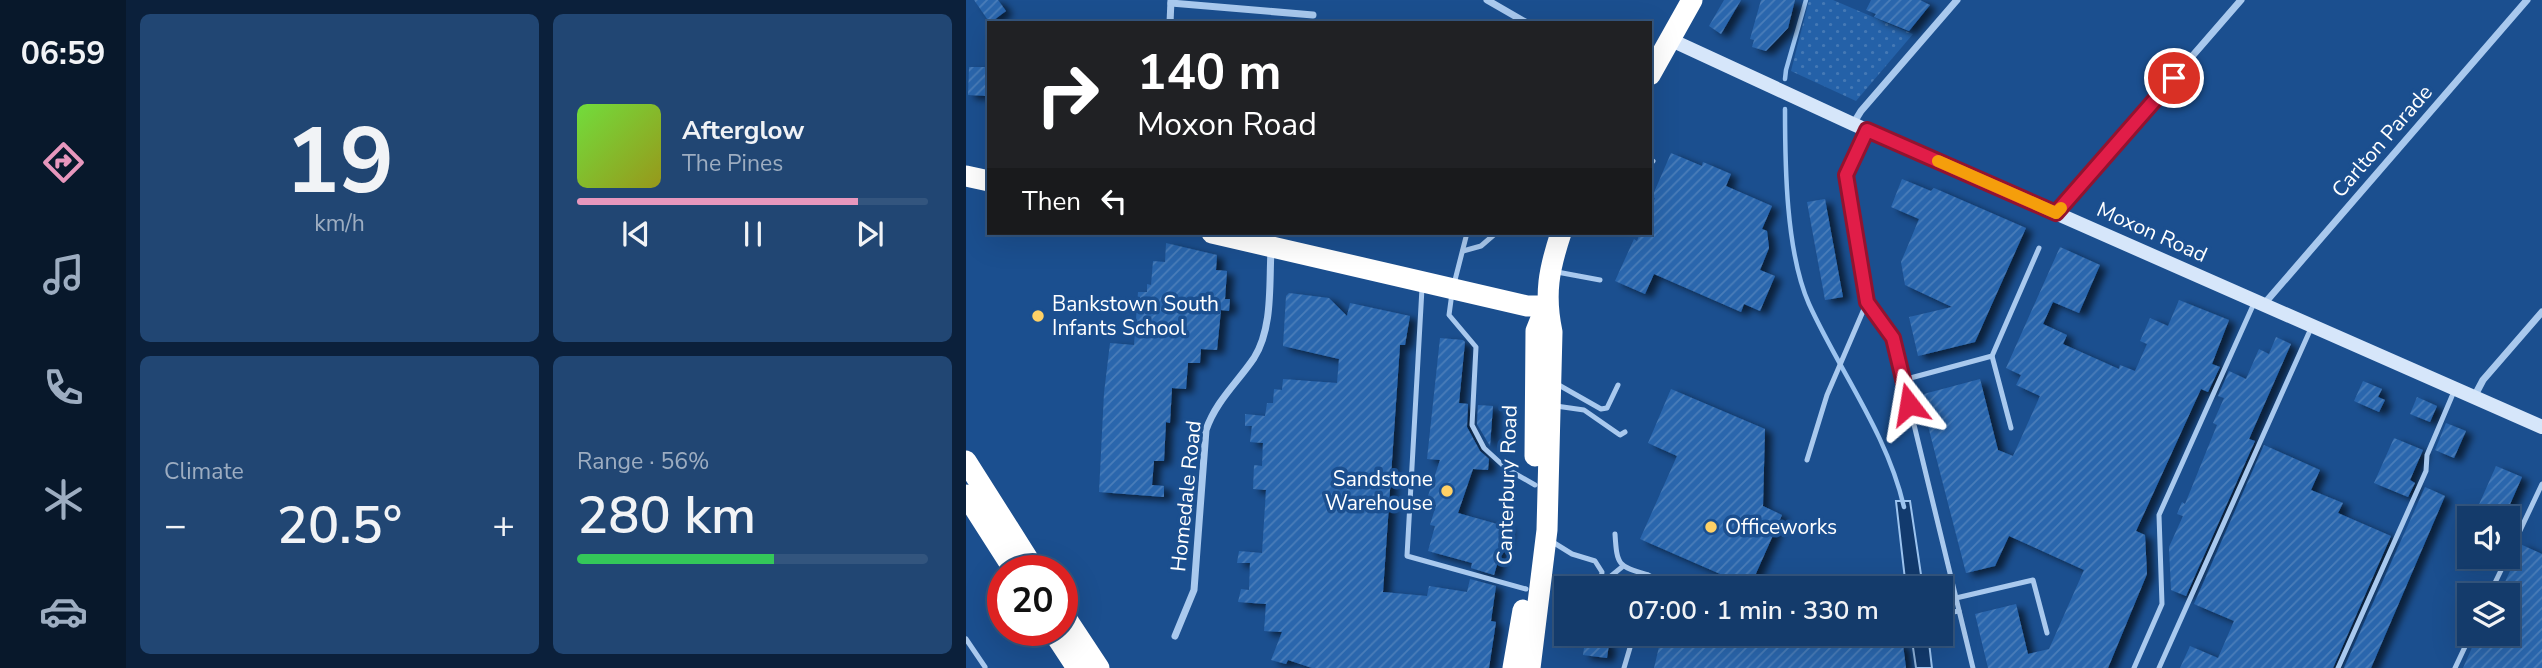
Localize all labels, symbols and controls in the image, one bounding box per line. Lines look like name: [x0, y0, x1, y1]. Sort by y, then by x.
text: 06:59: [21, 32, 105, 75]
text: 140 m: [1137, 39, 1281, 106]
pin: [2144, 48, 2204, 108]
icon: right: [1022, 49, 1113, 140]
icon: arrive: [2155, 59, 2193, 97]
street label: Carlton Parade: [2325, 79, 2439, 203]
text: 19: [285, 100, 394, 224]
text: Moxon Road: [1137, 103, 1317, 146]
text: Afterglow: [682, 113, 805, 148]
icon: directions: [39, 138, 88, 187]
text: The Pines: [682, 148, 783, 179]
icon: left: [1095, 182, 1133, 220]
text: Then: [1022, 184, 1081, 219]
street label: Moxon Road: [2092, 195, 2212, 269]
text: km/h: [314, 208, 365, 239]
icon: previous: [617, 215, 655, 253]
icon: pause: [734, 215, 772, 253]
icon: next: [851, 215, 889, 253]
icon: music: [39, 250, 88, 299]
place label: Bankstown South Infants School: [1052, 290, 1219, 342]
marker: Bankstown South Infants School: [1030, 308, 1046, 324]
icon: phone: [39, 363, 88, 412]
position arrow: [1872, 367, 1946, 441]
street label: Canterbury Road: [1490, 405, 1524, 565]
street label: Homedale Road: [1164, 419, 1208, 573]
text: Range · 56%: [577, 446, 709, 477]
text: Climate: [164, 456, 244, 487]
place label: Sandstone Warehouse: [1325, 465, 1433, 517]
icon: climate: [39, 475, 88, 524]
text: 280 km: [577, 480, 756, 551]
marker: Sandstone Warehouse: [1439, 483, 1455, 499]
text: 20.5°: [277, 490, 402, 561]
text: −: [164, 500, 187, 551]
text: +: [492, 500, 515, 551]
map controls: [2457, 506, 2520, 646]
button: sound: [2457, 506, 2520, 569]
place label: Officeworks: [1725, 513, 1837, 541]
marker: Officeworks: [1703, 519, 1719, 535]
speed limit sign: 20: [987, 555, 1078, 646]
button: layers: [2457, 583, 2520, 646]
icon: car: [39, 587, 88, 636]
text: 07:00 · 1 min · 330 m: [1628, 593, 1879, 628]

